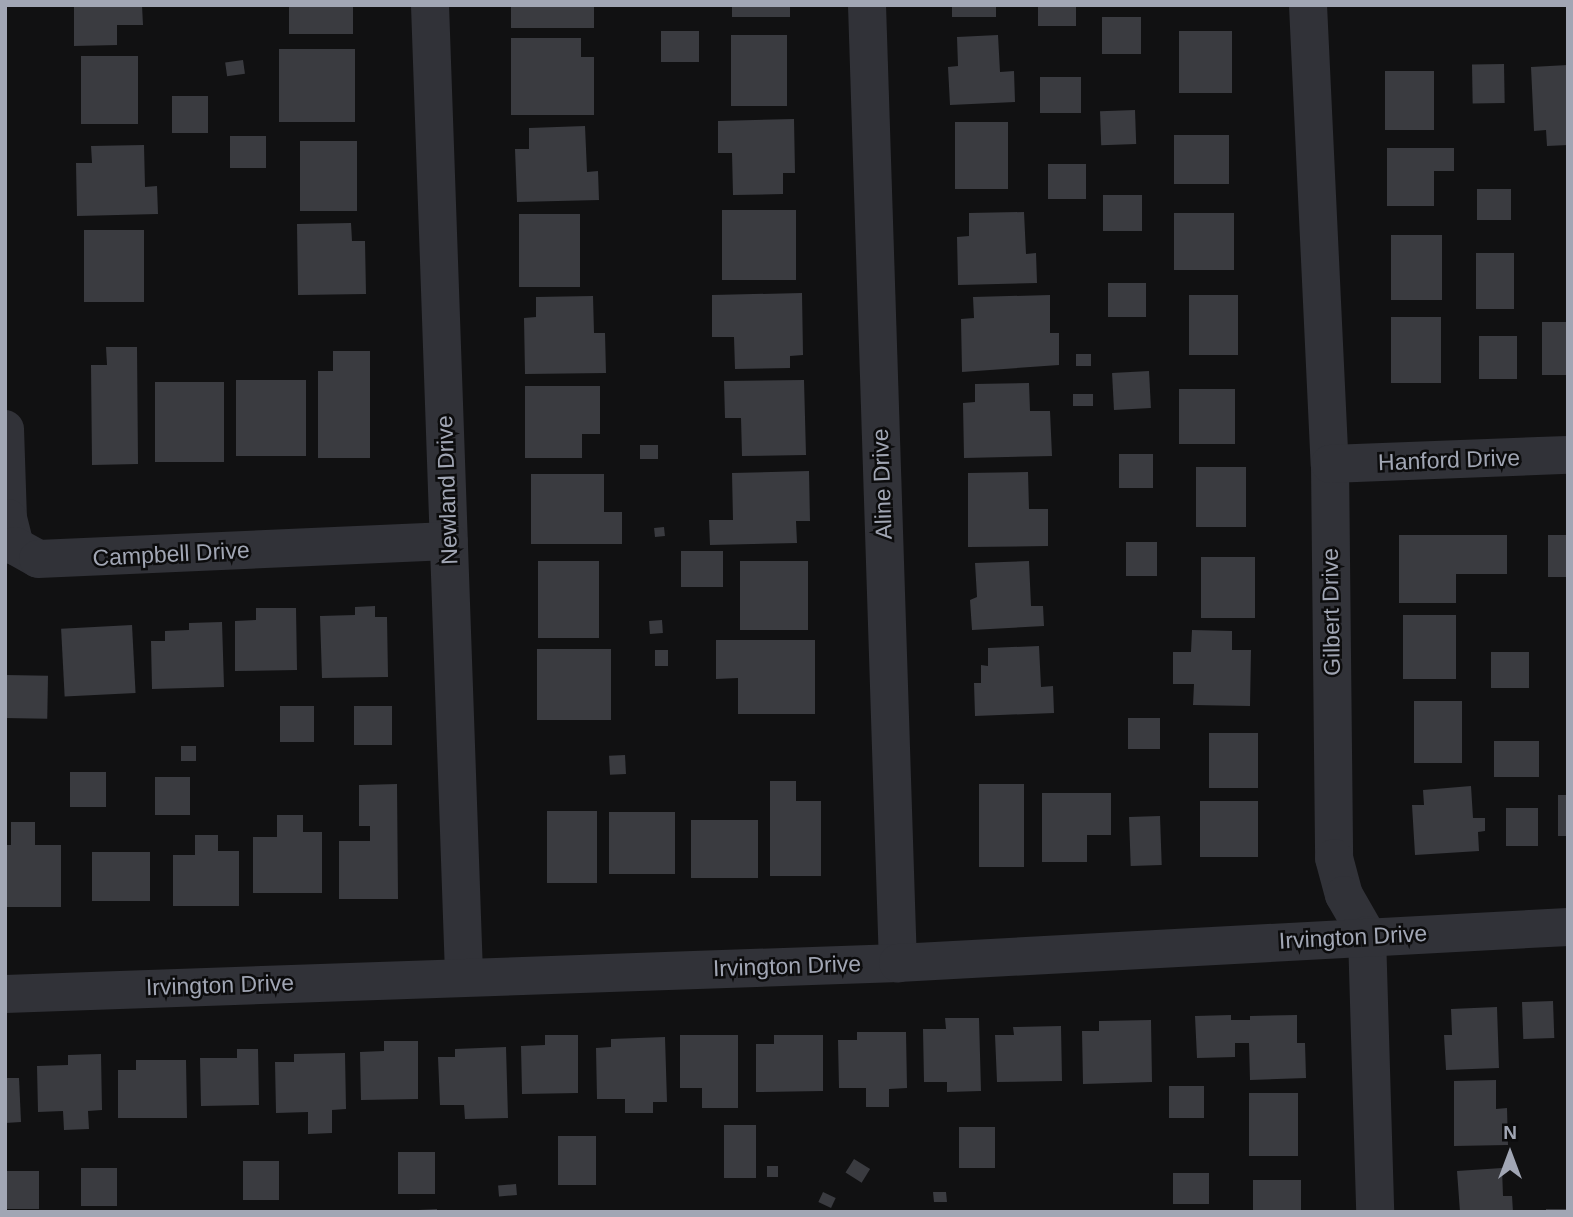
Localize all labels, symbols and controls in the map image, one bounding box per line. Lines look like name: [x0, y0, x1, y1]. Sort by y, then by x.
street label: Newland Drive: [431, 415, 463, 565]
street label: Aline Drive: [866, 428, 898, 540]
street label: Hanford Drive: [1378, 444, 1520, 476]
street label: Campbell Drive: [92, 536, 250, 572]
street label: Gilbert Drive: [1316, 548, 1346, 676]
street label: Irvington Drive: [1278, 919, 1428, 955]
street label: Irvington Drive: [712, 950, 862, 982]
street label: Irvington Drive: [145, 969, 295, 1001]
north arrow: [1475, 1119, 1545, 1189]
text: N: [1503, 1122, 1517, 1143]

